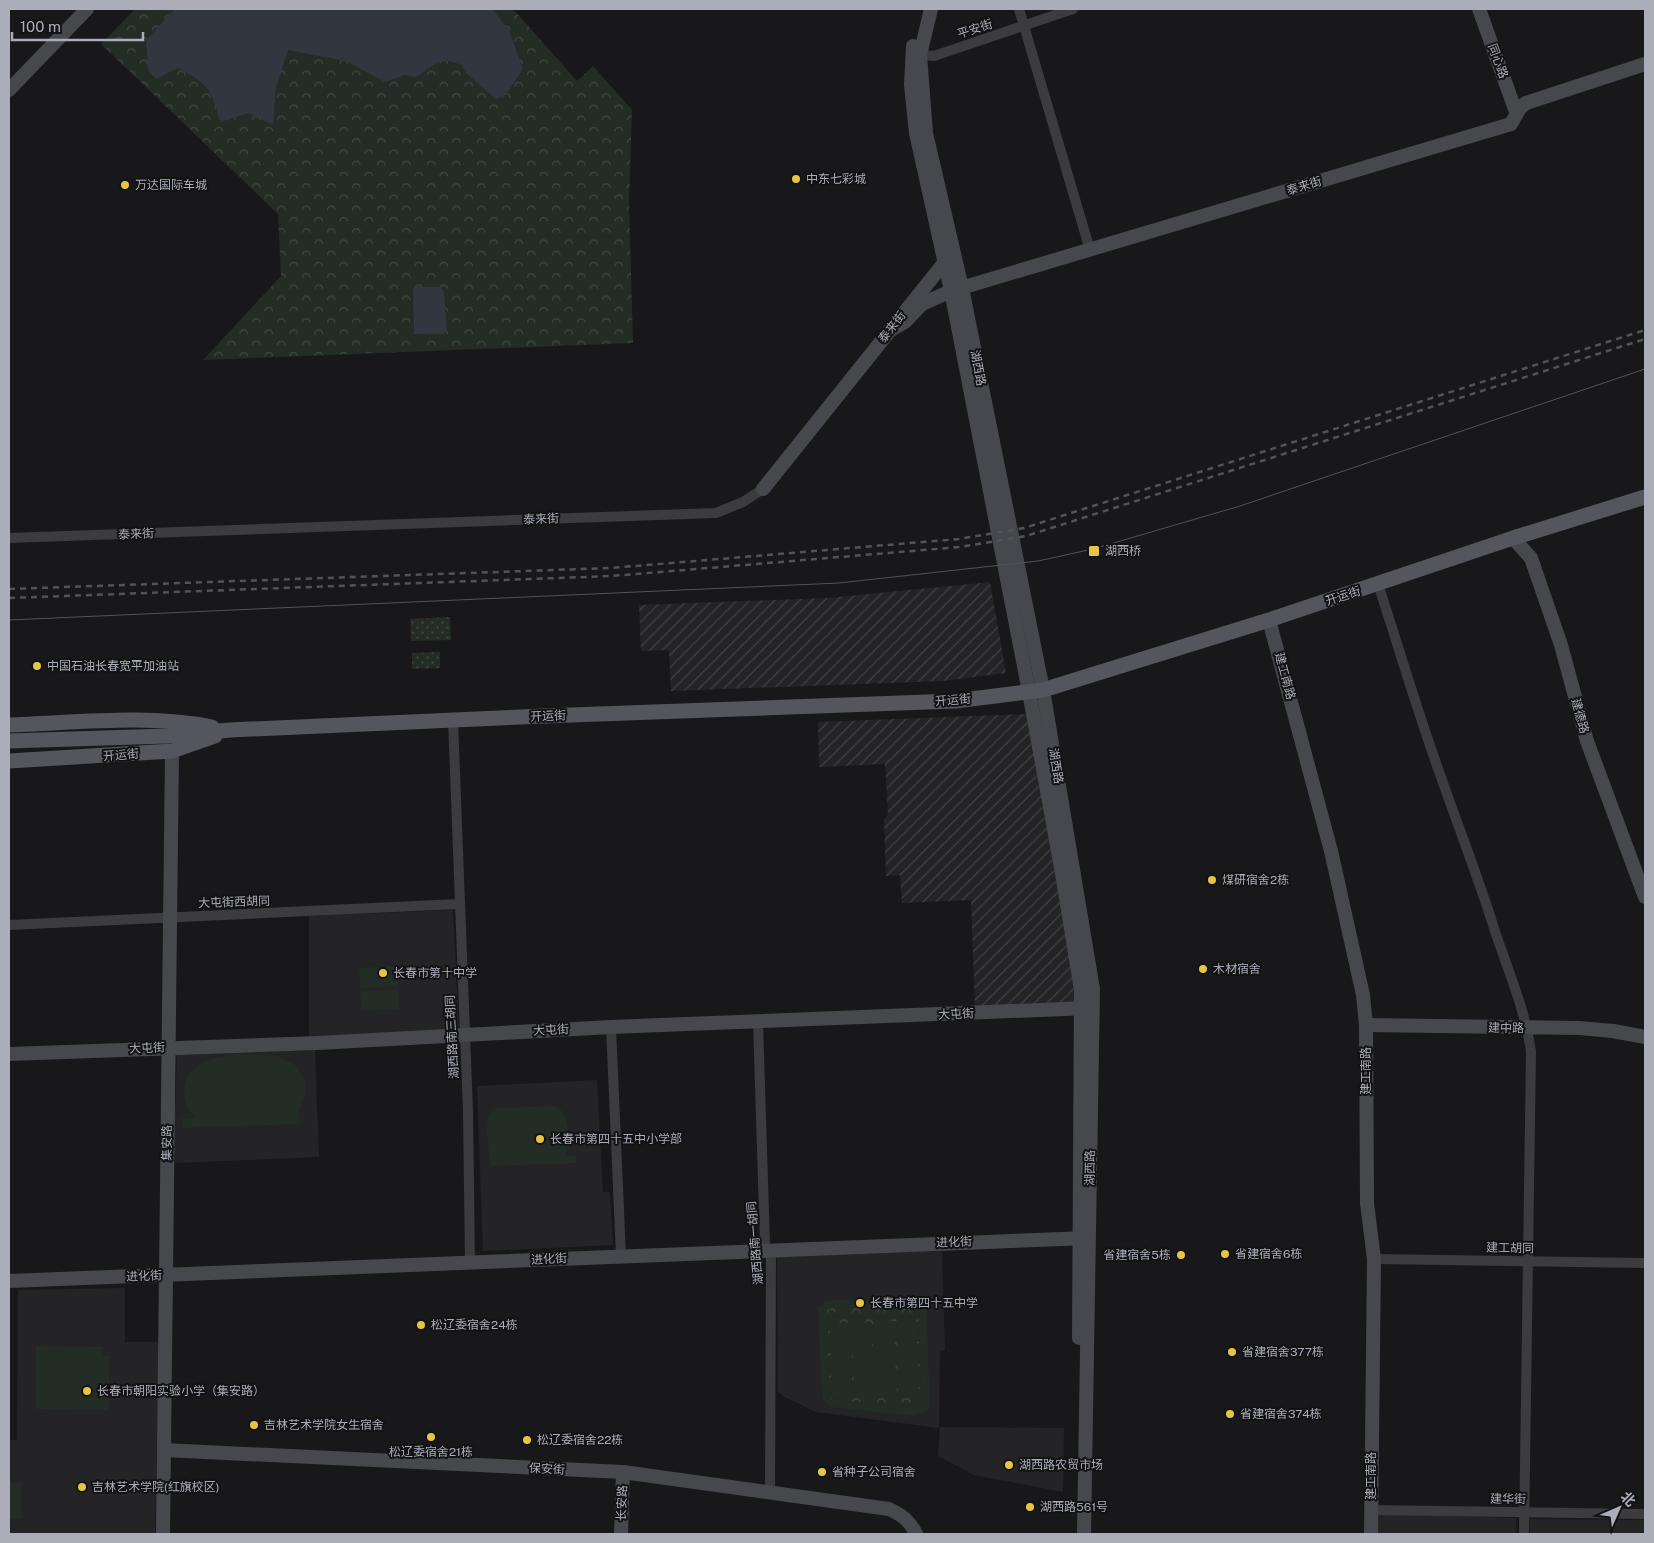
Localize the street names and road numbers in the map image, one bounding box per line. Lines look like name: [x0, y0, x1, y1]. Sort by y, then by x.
street label: 平安街: [956, 17, 994, 41]
street label: 同心路: [1485, 42, 1511, 80]
street label: 泰来街: [1285, 174, 1323, 198]
street label: 泰来街: [875, 309, 909, 345]
street label: 湖西路: [968, 349, 988, 387]
street label: 泰来街: [523, 511, 559, 527]
street label: 泰来街: [118, 526, 154, 542]
street label: 开运街: [1324, 584, 1362, 608]
street label: 建工南路: [1272, 651, 1298, 701]
street label: 开运街: [935, 692, 971, 708]
street label: 建德路: [1569, 697, 1591, 735]
street label: 开运街: [530, 708, 566, 724]
street label: 开运街: [103, 747, 139, 763]
street label: 湖西路: [1046, 747, 1066, 785]
street label: 大屯街西胡同: [198, 894, 270, 910]
street label: 湖西路南三胡同: [443, 995, 461, 1079]
street label: 大屯街: [938, 1006, 974, 1022]
street label: 建中路: [1488, 1021, 1524, 1035]
street label: 大屯街: [533, 1022, 569, 1038]
street label: 大屯街: [129, 1040, 165, 1056]
street label: 建工南路: [1359, 1047, 1373, 1095]
street label: 集安路: [160, 1125, 174, 1161]
street label: 湖西路: [1083, 1150, 1097, 1186]
street label: 湖西路南一胡同: [744, 1201, 766, 1285]
street label: 进化街: [936, 1234, 972, 1250]
street label: 建工胡同: [1486, 1241, 1534, 1255]
street label: 进化街: [531, 1251, 567, 1267]
street label: 进化街: [126, 1268, 162, 1284]
street label: 建工南路: [1364, 1452, 1378, 1500]
street label: 保安街: [529, 1461, 565, 1477]
street label: 长安路: [614, 1485, 630, 1521]
street label: 建华街: [1490, 1492, 1526, 1506]

